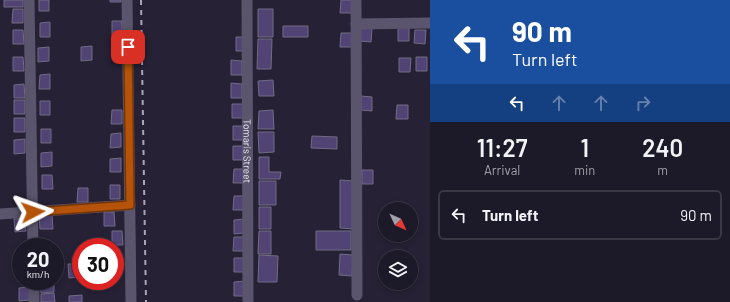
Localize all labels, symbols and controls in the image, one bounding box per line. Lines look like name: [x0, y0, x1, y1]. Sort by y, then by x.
text: 90 m: [512, 14, 572, 48]
icon: left: [446, 16, 498, 68]
pin: [111, 30, 145, 64]
icon: arrive: [117, 36, 139, 58]
text: Turn left: [512, 48, 578, 70]
icon: left: [506, 92, 528, 114]
icon: ahead: [548, 92, 570, 114]
icon: ahead: [590, 92, 612, 114]
icon: right: [632, 92, 654, 114]
street label: Tomaris Street: [241, 119, 254, 183]
text: 11:27: [477, 133, 527, 162]
text: 1: [581, 133, 589, 162]
text: 240: [642, 133, 683, 162]
text: Arrival: [484, 162, 520, 178]
text: min: [574, 162, 595, 178]
text: m: [657, 162, 668, 178]
position arrow: [12, 191, 54, 233]
north arrow: [378, 202, 418, 242]
map controls: [378, 202, 418, 290]
icon: left: [448, 204, 470, 226]
text: Turn left: [482, 206, 538, 224]
text: 90 m: [680, 206, 712, 224]
speed limit sign: 30: [72, 238, 124, 290]
text: 20: [27, 247, 49, 271]
button: layers: [378, 250, 418, 290]
text: km/h: [27, 268, 49, 280]

